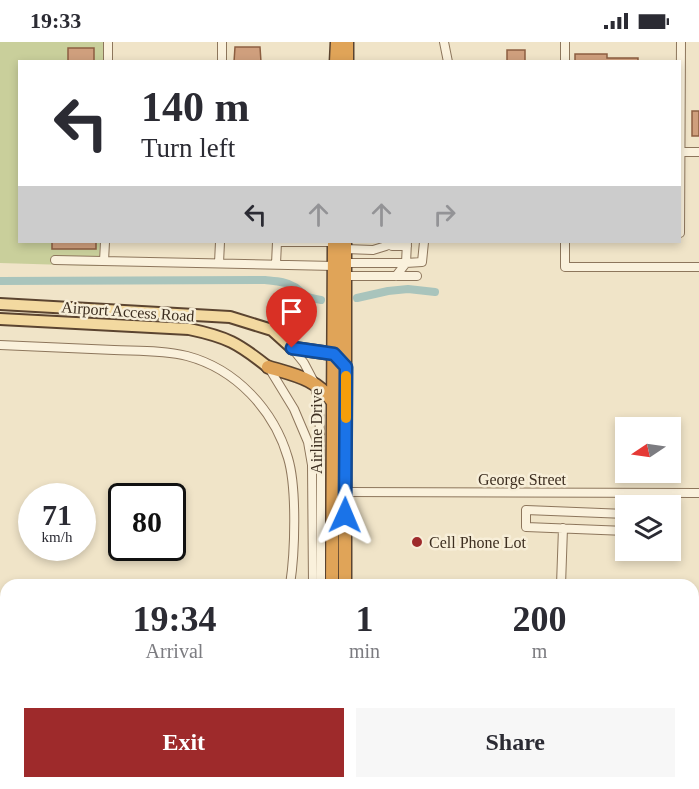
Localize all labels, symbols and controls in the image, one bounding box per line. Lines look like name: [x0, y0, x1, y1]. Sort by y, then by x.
text: 19:33: [30, 8, 81, 33]
icon: left: [42, 84, 120, 162]
text: 140 m: [141, 84, 250, 130]
text: Turn left: [141, 133, 235, 163]
icon: left: [239, 198, 272, 231]
icon: ahead: [302, 198, 335, 231]
icon: ahead: [365, 198, 398, 231]
icon: right: [428, 198, 461, 231]
pin: [266, 286, 317, 348]
icon: arrive: [275, 295, 308, 328]
street label: Airport Access Road: [61, 298, 195, 326]
street label: Airline Drive: [308, 388, 325, 474]
north arrow: [615, 417, 681, 483]
map controls: [615, 417, 681, 561]
street label: George Street: [478, 471, 567, 489]
speed limit sign: 80: [108, 483, 186, 561]
position arrow: [313, 483, 377, 547]
button: layers: [615, 495, 681, 561]
text: 71: [42, 498, 72, 531]
text: km/h: [42, 529, 72, 545]
place label: Cell Phone Lot: [429, 534, 526, 551]
marker: Cell Phone Lot: [410, 535, 424, 549]
text: 19:34: [132, 599, 216, 639]
text: 1: [356, 599, 374, 639]
text: 200: [513, 599, 567, 639]
text: Arrival: [146, 640, 203, 662]
text: min: [349, 640, 380, 662]
text: m: [532, 640, 547, 662]
button: Exit: [24, 708, 344, 777]
button: Share: [356, 708, 675, 777]

